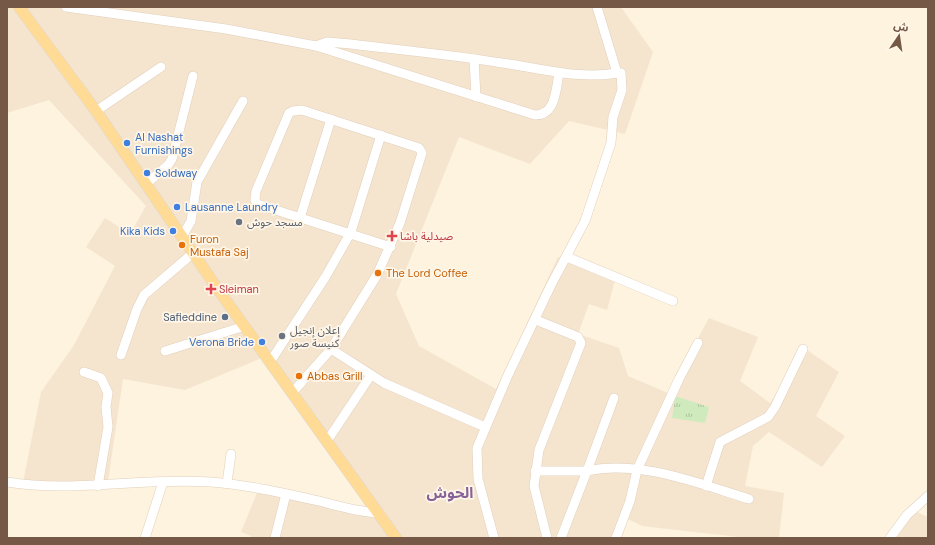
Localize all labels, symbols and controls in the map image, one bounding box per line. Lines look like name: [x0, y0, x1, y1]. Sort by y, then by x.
north arrow: [879, 16, 919, 56]
text: ش: [892, 18, 910, 35]
place label: Al Nashat Furnishings: [135, 130, 193, 157]
marker: Al Nashat Furnishings: [122, 138, 132, 148]
place label: Soldway: [155, 166, 197, 180]
marker: Soldway: [142, 168, 152, 178]
place label: Lausanne Laundry: [185, 200, 278, 214]
marker: Lausanne Laundry: [172, 202, 182, 212]
place label: مسجد حوش: [247, 215, 303, 229]
marker: مسجد حوش: [234, 217, 244, 227]
place label: Kika Kids: [120, 224, 165, 238]
marker: Kika Kids: [168, 226, 178, 236]
place label: صيدلية باشا: [400, 229, 453, 243]
marker: صيدلية باشا: [387, 231, 397, 241]
place label: Furon Mustafa Saj: [190, 232, 249, 259]
marker: Furon Mustafa Saj: [177, 240, 187, 250]
place label: The Lord Coffee: [386, 266, 468, 280]
marker: The Lord Coffee: [373, 268, 383, 278]
place label: Sleiman: [219, 282, 259, 296]
marker: Sleiman: [206, 284, 216, 294]
place label: Safieddine: [163, 310, 217, 324]
marker: Safieddine: [220, 312, 230, 322]
place label: إعلان إنجيل كنيسة صور: [289, 323, 341, 350]
marker: إعلان إنجيل كنيسة صور: [277, 331, 287, 341]
place label: Verona Bride: [189, 335, 254, 349]
marker: Verona Bride: [257, 337, 267, 347]
place label: Abbas Grill: [307, 369, 362, 383]
marker: Abbas Grill: [294, 371, 304, 381]
district label: الحوش: [427, 483, 473, 503]

